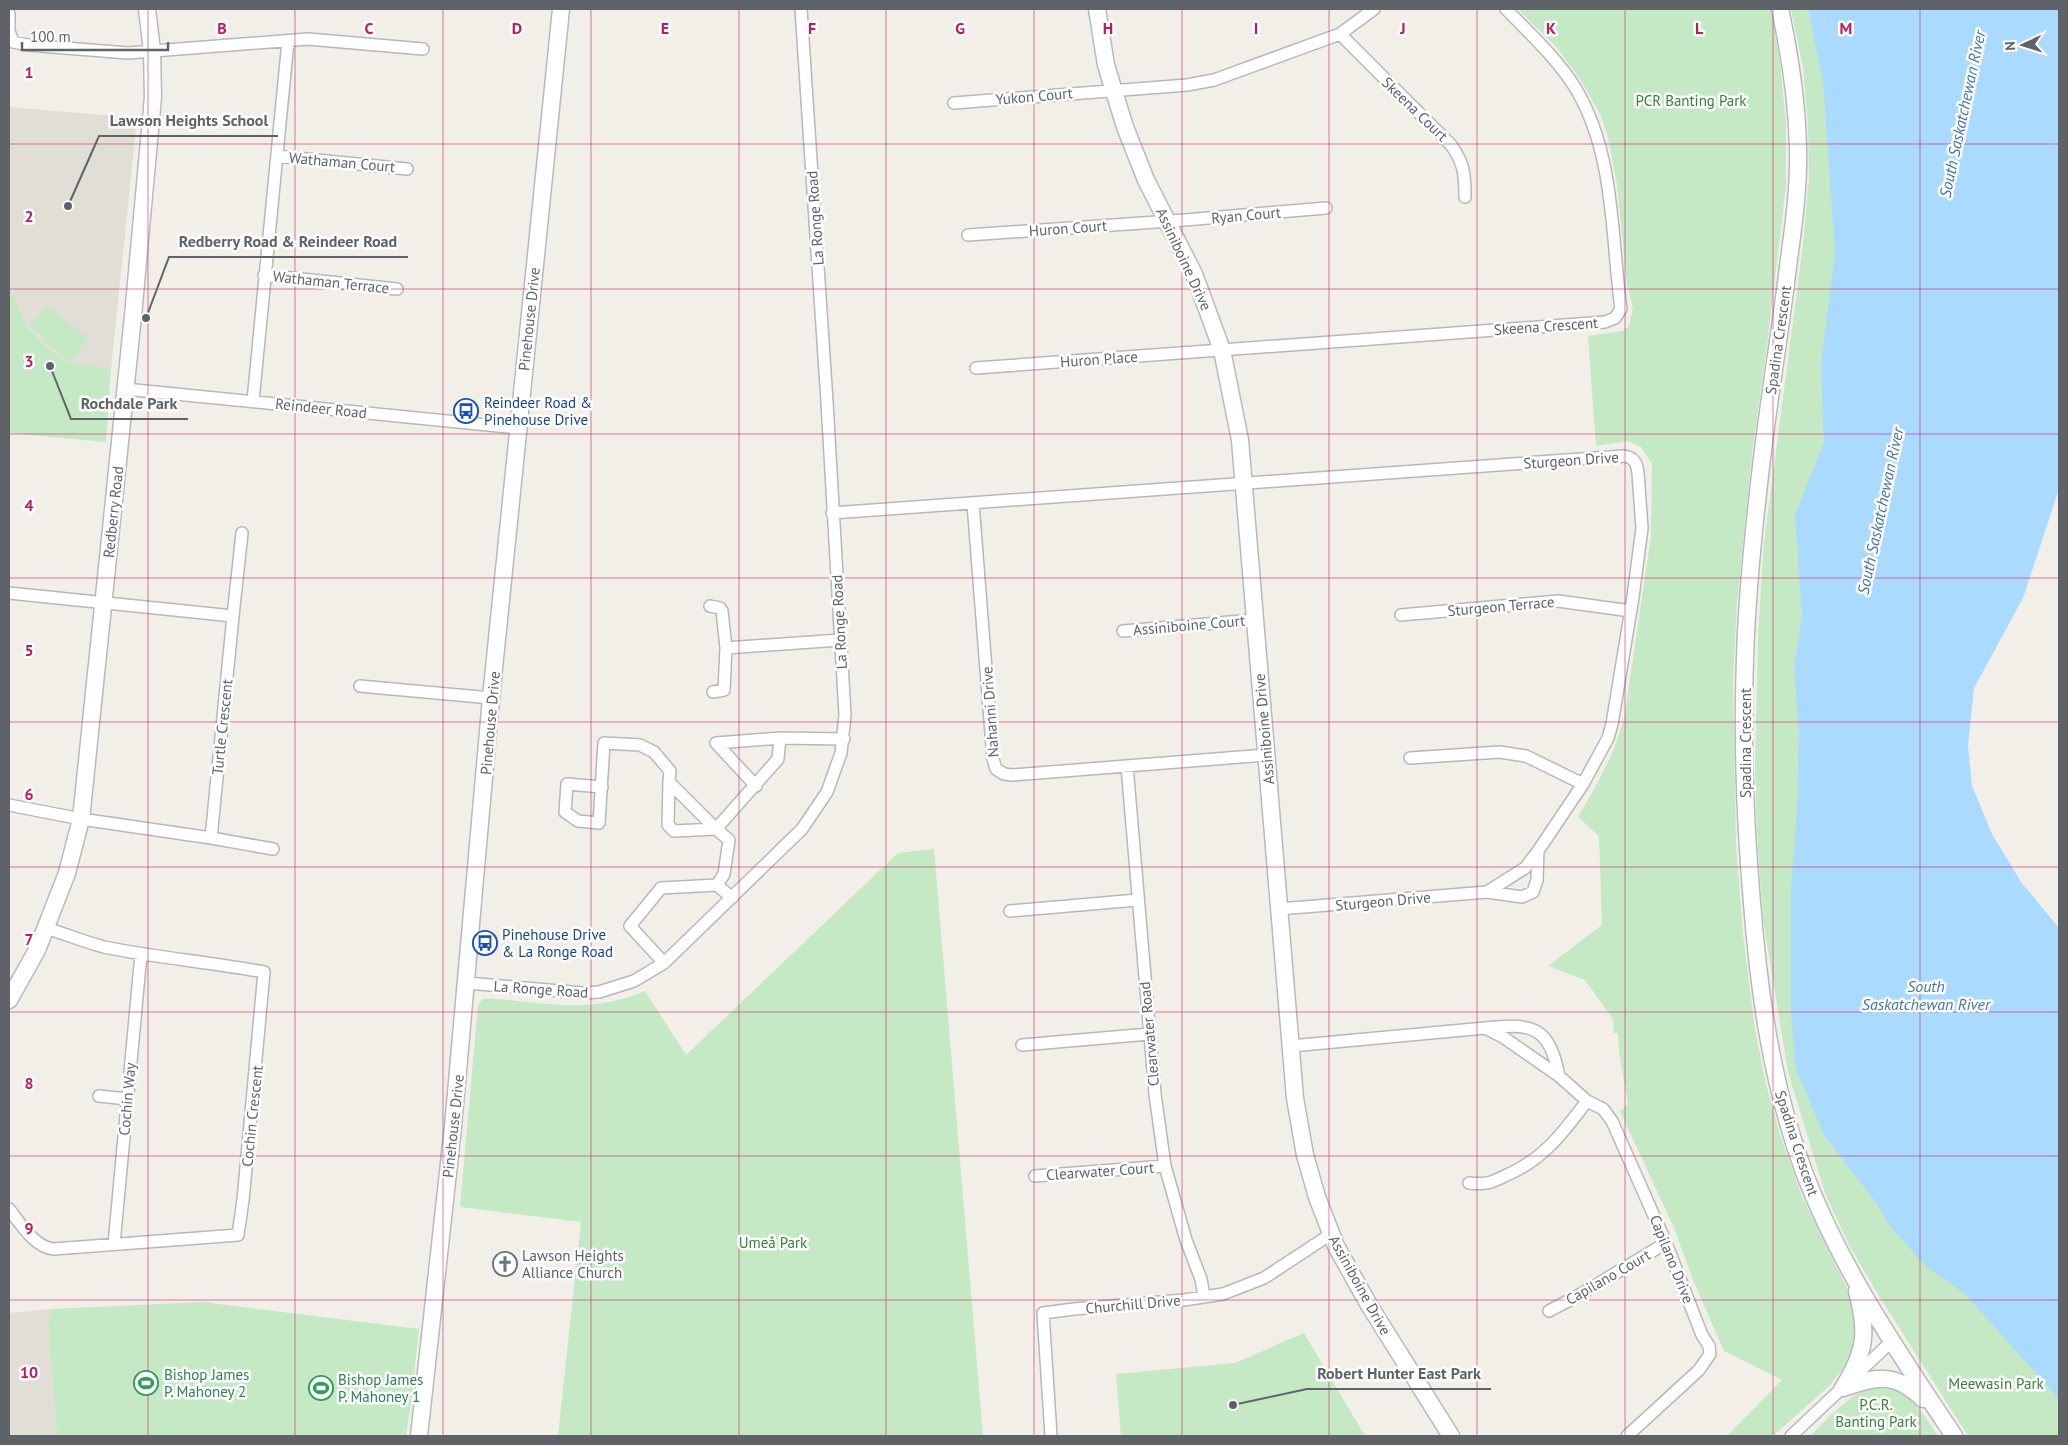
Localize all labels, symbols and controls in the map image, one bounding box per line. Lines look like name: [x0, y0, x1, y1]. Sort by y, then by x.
text: B: [217, 18, 227, 38]
text: C: [365, 18, 374, 38]
text: D: [512, 18, 522, 38]
text: E: [661, 18, 669, 38]
text: F: [808, 18, 816, 38]
text: G: [955, 18, 965, 38]
text: H: [1103, 18, 1113, 38]
text: I: [1254, 18, 1258, 38]
text: J: [1399, 18, 1406, 38]
text: K: [1546, 18, 1556, 38]
text: L: [1695, 18, 1704, 38]
text: M: [1840, 18, 1852, 38]
scale bar: [22, 20, 169, 52]
north arrow: [1998, 20, 2048, 70]
text: 100 m: [30, 27, 71, 46]
water label: South Saskatchewan River: [1935, 27, 1990, 199]
text: N: [2001, 41, 2019, 51]
text: 1: [24, 62, 34, 82]
street label: Skeena Court: [1378, 73, 1452, 145]
street label: Yukon Court: [995, 83, 1073, 109]
park label: PCR Banting Park: [1636, 91, 1747, 110]
callout: Lawson Heights School: [99, 105, 278, 136]
text: Lawson Heights School: [110, 110, 268, 130]
street label: Wathaman Court: [288, 148, 396, 176]
street label: La Ronge Road: [802, 170, 828, 266]
street label: Ryan Court: [1210, 202, 1282, 228]
street label: Assiniboine Drive: [1152, 205, 1216, 313]
text: 2: [24, 206, 34, 226]
street label: Huron Court: [1028, 216, 1108, 240]
callout: Redberry Road & Reindeer Road: [169, 226, 408, 257]
text: Redberry Road & Reindeer Road: [179, 231, 397, 251]
street label: Wathaman Terrace: [272, 266, 390, 298]
street label: Pinehouse Drive: [514, 266, 544, 372]
street label: Spadina Crescent: [1761, 284, 1795, 396]
street label: Skeena Crescent: [1493, 313, 1599, 339]
street label: Huron Place: [1060, 347, 1138, 371]
text: 3: [24, 351, 34, 371]
callout: Rochdale Park: [71, 388, 188, 419]
text: Rochdale Park: [81, 393, 177, 413]
place label: Reindeer Road & Pinehouse Drive: [484, 393, 592, 429]
street label: Reindeer Road: [274, 394, 368, 422]
bus stop icon: Reindeer Road & Pinehouse Drive: [453, 398, 479, 424]
water label: South Saskatchewan River: [1853, 424, 1908, 596]
street label: Sturgeon Drive: [1523, 447, 1619, 473]
street label: Redberry Road: [99, 465, 127, 559]
text: 4: [24, 495, 34, 515]
street label: La Ronge Road: [827, 574, 851, 670]
street label: Sturgeon Terrace: [1447, 592, 1555, 620]
street label: Assiniboine Court: [1132, 611, 1246, 639]
text: 5: [24, 640, 34, 660]
street label: Nahanni Drive: [977, 666, 1003, 758]
street label: Pinehouse Drive: [476, 670, 504, 776]
street label: Assiniboine Drive: [1250, 673, 1278, 785]
street label: Turtle Crescent: [208, 678, 236, 776]
street label: Spadina Crescent: [1736, 688, 1755, 798]
text: 6: [24, 784, 34, 804]
street label: Sturgeon Drive: [1335, 887, 1431, 915]
place label: Pinehouse Drive & La Ronge Road: [502, 925, 613, 961]
text: 7: [24, 929, 34, 949]
bus stop icon: Pinehouse Drive & La Ronge Road: [472, 930, 498, 956]
street label: La Ronge Road: [493, 976, 589, 1002]
water label: South Saskatchewan River: [1862, 976, 1992, 1014]
street label: Clearwater Road: [1135, 981, 1163, 1087]
street label: Cochin Way: [114, 1062, 140, 1136]
street label: Cochin Crescent: [237, 1064, 267, 1168]
text: 8: [24, 1073, 34, 1093]
street label: Pinehouse Drive: [438, 1073, 468, 1179]
street label: Spadina Crescent: [1771, 1088, 1823, 1198]
street label: Clearwater Court: [1045, 1158, 1155, 1184]
street label: Capilano Drive: [1646, 1212, 1698, 1306]
text: 9: [24, 1218, 34, 1238]
street label: Assiniboine Drive: [1325, 1232, 1395, 1338]
park label: Umeå Park: [739, 1233, 808, 1252]
street label: Capilano Court: [1562, 1245, 1654, 1309]
place label: Lawson Heights Alliance Church: [522, 1246, 624, 1282]
church icon: Lawson Heights Alliance Church: [492, 1251, 518, 1277]
street label: Churchill Drive: [1085, 1290, 1181, 1318]
callout: Robert Hunter East Park: [1307, 1358, 1491, 1389]
text: 10: [20, 1362, 38, 1382]
text: Robert Hunter East Park: [1317, 1363, 1481, 1383]
place label: Bishop James P. Mahoney 2: [164, 1365, 249, 1401]
sports icon: Bishop James P. Mahoney 2: [133, 1370, 159, 1396]
place label: Bishop James P. Mahoney 1: [338, 1370, 423, 1406]
park label: Meewasin Park: [1948, 1374, 2044, 1393]
sports icon: Bishop James P. Mahoney 1: [308, 1375, 334, 1401]
park label: P.C.R. Banting Park: [1835, 1395, 1917, 1431]

